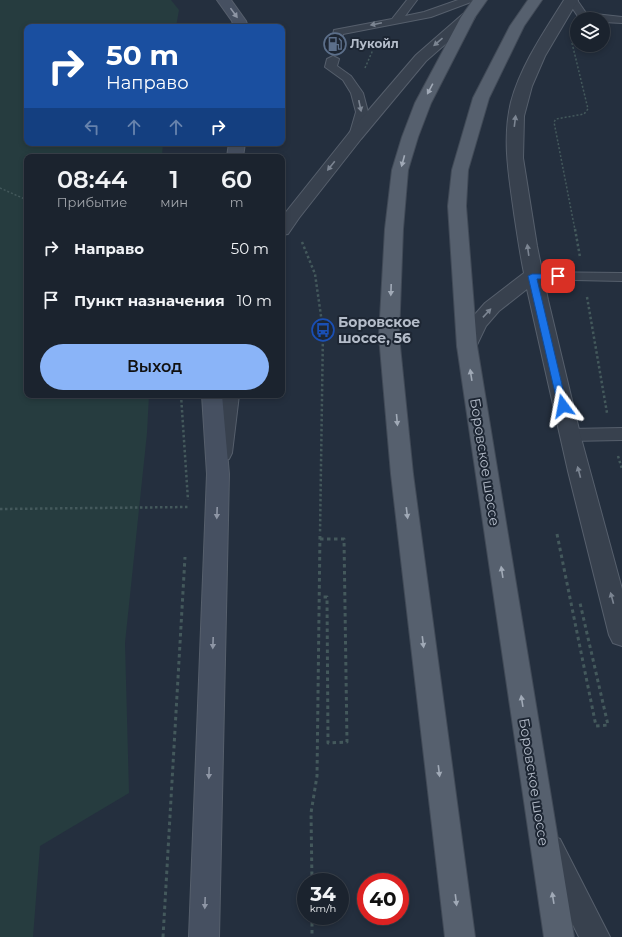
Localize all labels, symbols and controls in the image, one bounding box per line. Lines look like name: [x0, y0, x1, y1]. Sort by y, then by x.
one-way arrow: [230, 8, 238, 18]
map controls: [570, 12, 610, 52]
button: layers: [570, 12, 610, 52]
one-way arrow: [370, 21, 382, 27]
fuel station icon: Лукойл: [322, 31, 348, 57]
place label: Лукойл: [350, 36, 399, 51]
text: 50 m: [106, 38, 179, 72]
one-way arrow: [433, 38, 444, 47]
icon: right: [40, 40, 92, 92]
text: Направо: [106, 72, 189, 94]
one-way arrow: [427, 83, 434, 94]
one-way arrow: [358, 100, 364, 112]
one-way arrow: [512, 115, 518, 127]
icon: left: [81, 116, 103, 138]
icon: ahead: [123, 116, 145, 138]
icon: ahead: [165, 116, 187, 138]
icon: right: [207, 116, 229, 138]
one-way arrow: [400, 155, 406, 167]
one-way arrow: [326, 161, 335, 172]
text: 08:44: [57, 165, 127, 194]
text: 1: [170, 165, 179, 194]
text: 60: [221, 165, 252, 194]
text: Прибытие: [57, 194, 127, 210]
text: мин: [160, 194, 188, 210]
text: m: [230, 194, 243, 210]
icon: right: [40, 237, 62, 259]
text: Направо: [74, 239, 144, 258]
text: 50 m: [231, 239, 269, 258]
one-way arrow: [525, 244, 531, 256]
pin: [541, 259, 575, 293]
icon: arrive: [547, 265, 569, 287]
one-way arrow: [388, 284, 394, 297]
icon: arrive: [40, 289, 62, 311]
text: Пункт назначения: [74, 291, 225, 310]
text: 10 m: [237, 291, 272, 310]
one-way arrow: [482, 308, 491, 318]
place label: Боровское шоссе, 56: [338, 313, 420, 347]
bus stop icon: Боровское шоссе, 56: [310, 317, 336, 343]
button: Выход: [40, 344, 269, 390]
one-way arrow: [468, 369, 474, 381]
position arrow: [542, 385, 584, 427]
street label: Боровское шоссе: [466, 397, 504, 527]
one-way arrow: [394, 414, 400, 426]
one-way arrow: [576, 466, 582, 478]
one-way arrow: [404, 506, 410, 519]
one-way arrow: [213, 507, 220, 519]
one-way arrow: [499, 566, 505, 578]
one-way arrow: [609, 591, 615, 603]
one-way arrow: [420, 635, 426, 648]
one-way arrow: [210, 637, 216, 650]
one-way arrow: [519, 695, 525, 707]
street label: Боровское шоссе: [515, 717, 553, 847]
one-way arrow: [436, 764, 443, 777]
one-way arrow: [206, 767, 212, 780]
speed limit sign: 40: [357, 873, 409, 925]
text: 34: [310, 882, 336, 906]
one-way arrow: [549, 892, 555, 905]
one-way arrow: [452, 893, 459, 906]
one-way arrow: [202, 897, 208, 910]
text: km/h: [310, 902, 336, 915]

